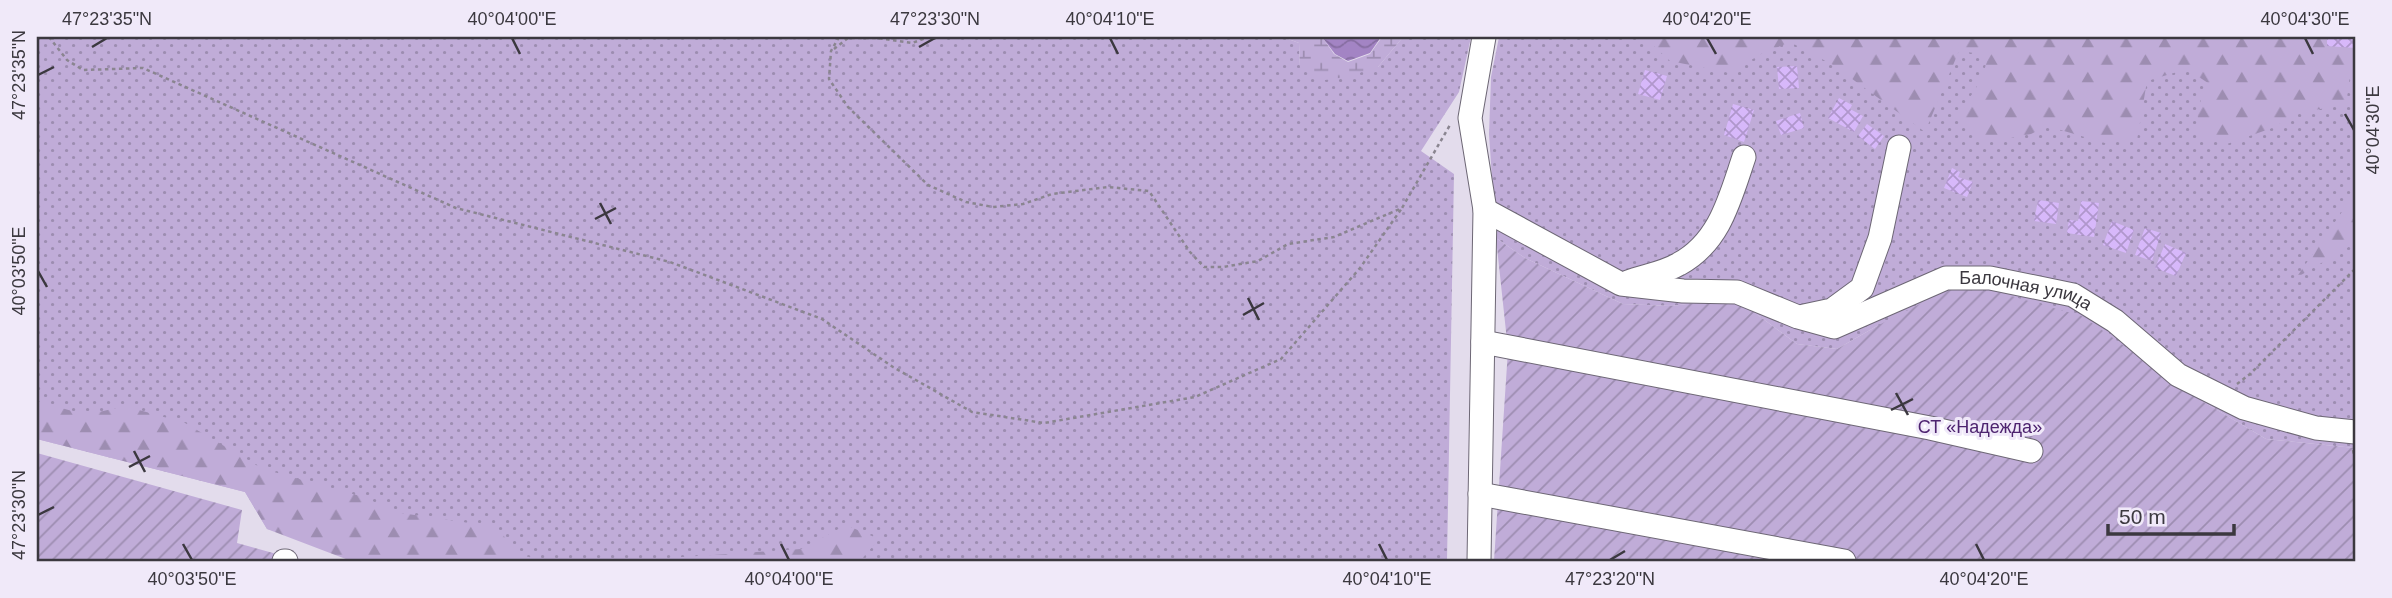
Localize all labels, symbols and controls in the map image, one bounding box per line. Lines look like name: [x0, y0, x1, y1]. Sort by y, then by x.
text: 47°23'35"N: [62, 9, 152, 29]
text: 40°04'00"E: [467, 9, 557, 29]
text: 47°23'30"N: [890, 9, 980, 29]
text: 40°04'10"E: [1065, 9, 1155, 29]
text: 40°04'20"E: [1662, 9, 1752, 29]
text: 40°04'30"E: [2260, 9, 2350, 29]
text: 47°23'35"N: [9, 30, 29, 120]
text: 40°04'30"E: [2363, 85, 2383, 175]
text: 40°03'50"E: [9, 226, 29, 316]
street label: Балочная улица: [1959, 268, 2096, 315]
park label: СТ «Надежда»: [1918, 417, 2042, 437]
text: 47°23'30"N: [9, 470, 29, 560]
scale bar: [2108, 493, 2234, 537]
text: 50 m: [2119, 505, 2166, 528]
text: 40°03'50"E: [147, 569, 237, 589]
text: 40°04'00"E: [744, 569, 834, 589]
text: 40°04'10"E: [1342, 569, 1432, 589]
text: 47°23'20"N: [1565, 569, 1655, 589]
text: 40°04'20"E: [1939, 569, 2029, 589]

